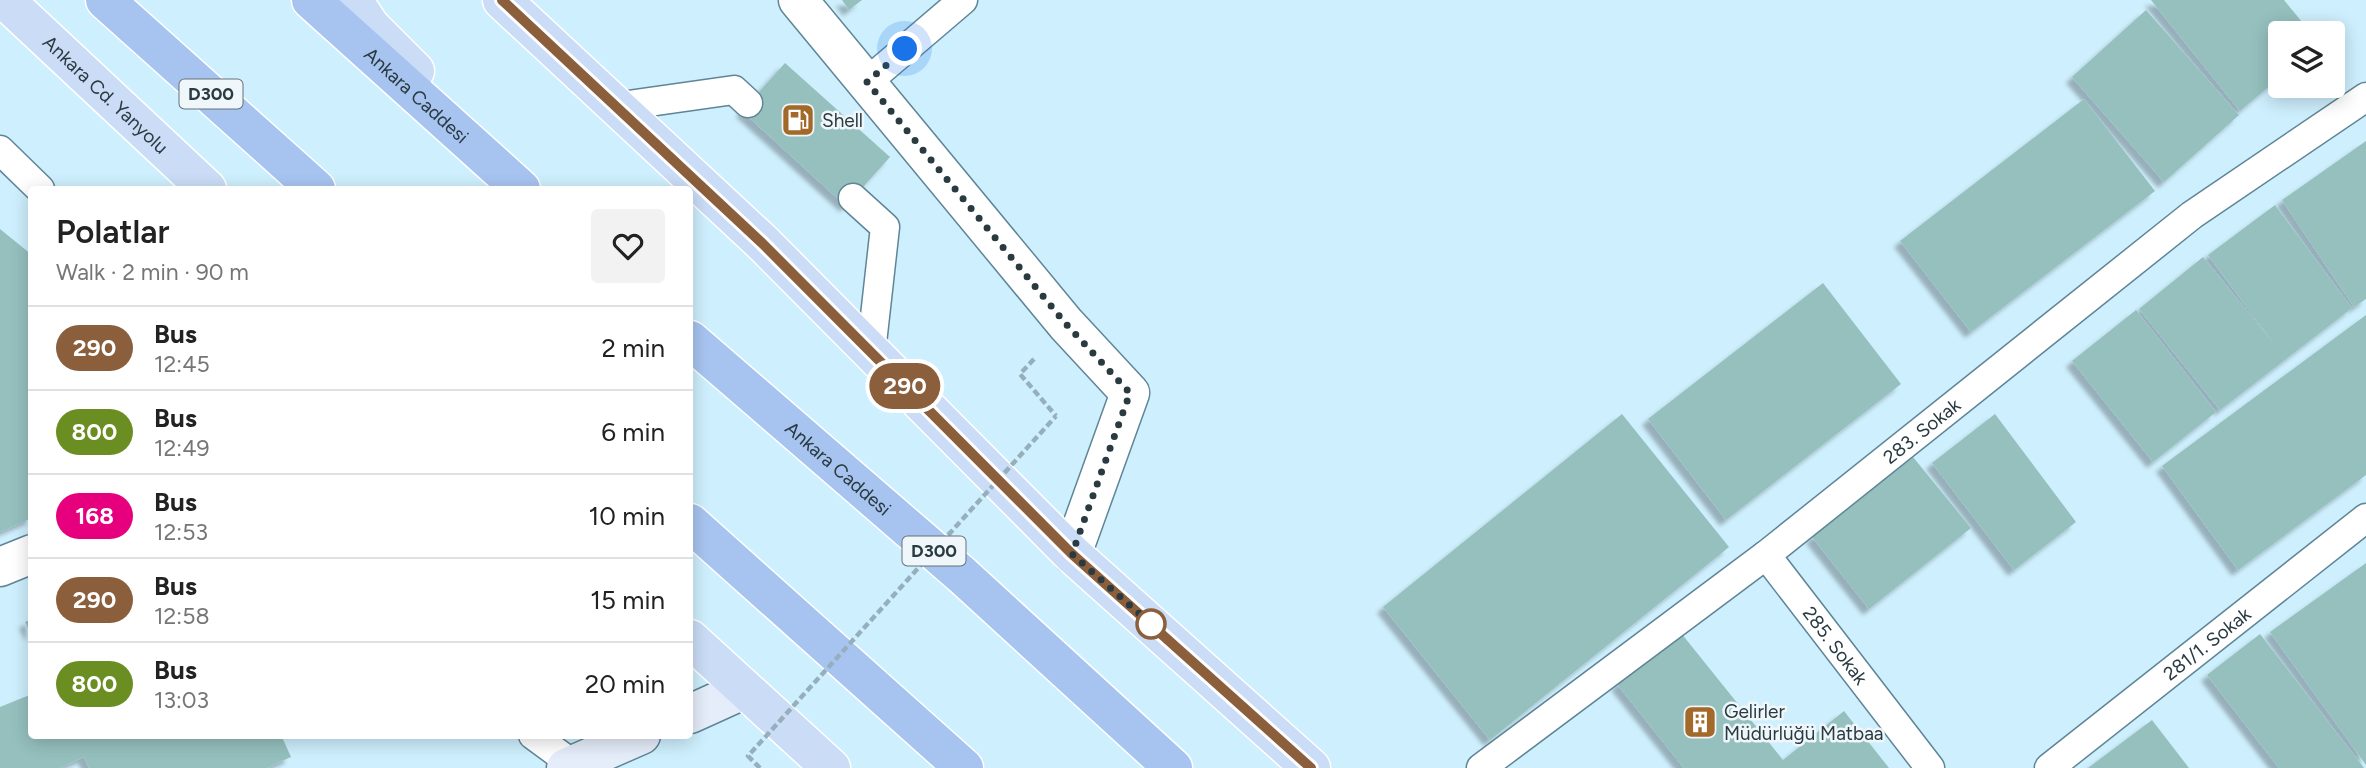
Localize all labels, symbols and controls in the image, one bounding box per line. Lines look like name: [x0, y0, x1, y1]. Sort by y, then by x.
map controls: [2268, 21, 2345, 98]
button: layers: [2268, 21, 2345, 98]
street label: Ankara Cd. Yanyolu: [38, 31, 173, 159]
your location: [887, 31, 922, 66]
street label: Ankara Caddesi: [359, 43, 473, 148]
road number: D300: [180, 80, 242, 108]
fuel station icon: Shell: [779, 101, 817, 139]
place label: Shell: [822, 109, 863, 132]
button: heart: [591, 209, 665, 283]
text: Polatlar: [56, 212, 170, 251]
text: Walk · 2 min · 90 m: [56, 258, 249, 286]
text: Bus: [154, 318, 197, 350]
text: 2 min: [601, 332, 665, 364]
text: 290: [73, 333, 116, 362]
text: 12:45: [154, 350, 210, 378]
line badge: 290: [865, 363, 945, 409]
text: 290: [883, 371, 927, 400]
street label: 283. Sokak: [1879, 393, 1966, 469]
text: Bus: [154, 402, 197, 434]
text: 6 min: [601, 416, 665, 448]
text: 800: [72, 417, 117, 446]
street label: Ankara Caddesi: [780, 417, 896, 520]
text: 12:49: [154, 434, 209, 462]
text: Bus: [154, 486, 197, 518]
text: 10 min: [589, 500, 665, 532]
text: 168: [75, 501, 114, 530]
text: 12:53: [154, 518, 208, 546]
road number: D300: [902, 536, 965, 566]
text: Bus: [154, 570, 197, 602]
text: 15 min: [590, 584, 665, 616]
text: 290: [73, 585, 116, 614]
text: 12:58: [154, 602, 210, 630]
street label: 285. Sokak: [1798, 602, 1873, 690]
street label: 281/1. Sokak: [2159, 602, 2256, 685]
unlabelled marker: [1136, 609, 1166, 639]
text: Bus: [154, 654, 197, 686]
text: 20 min: [585, 668, 665, 700]
text: 800: [72, 669, 117, 698]
text: 13:03: [154, 686, 209, 714]
place label: Gelirler Müdürlüğü Matbaa: [1724, 700, 1884, 745]
building icon: Gelirler Müdürlüğü Matbaa: [1681, 703, 1719, 741]

